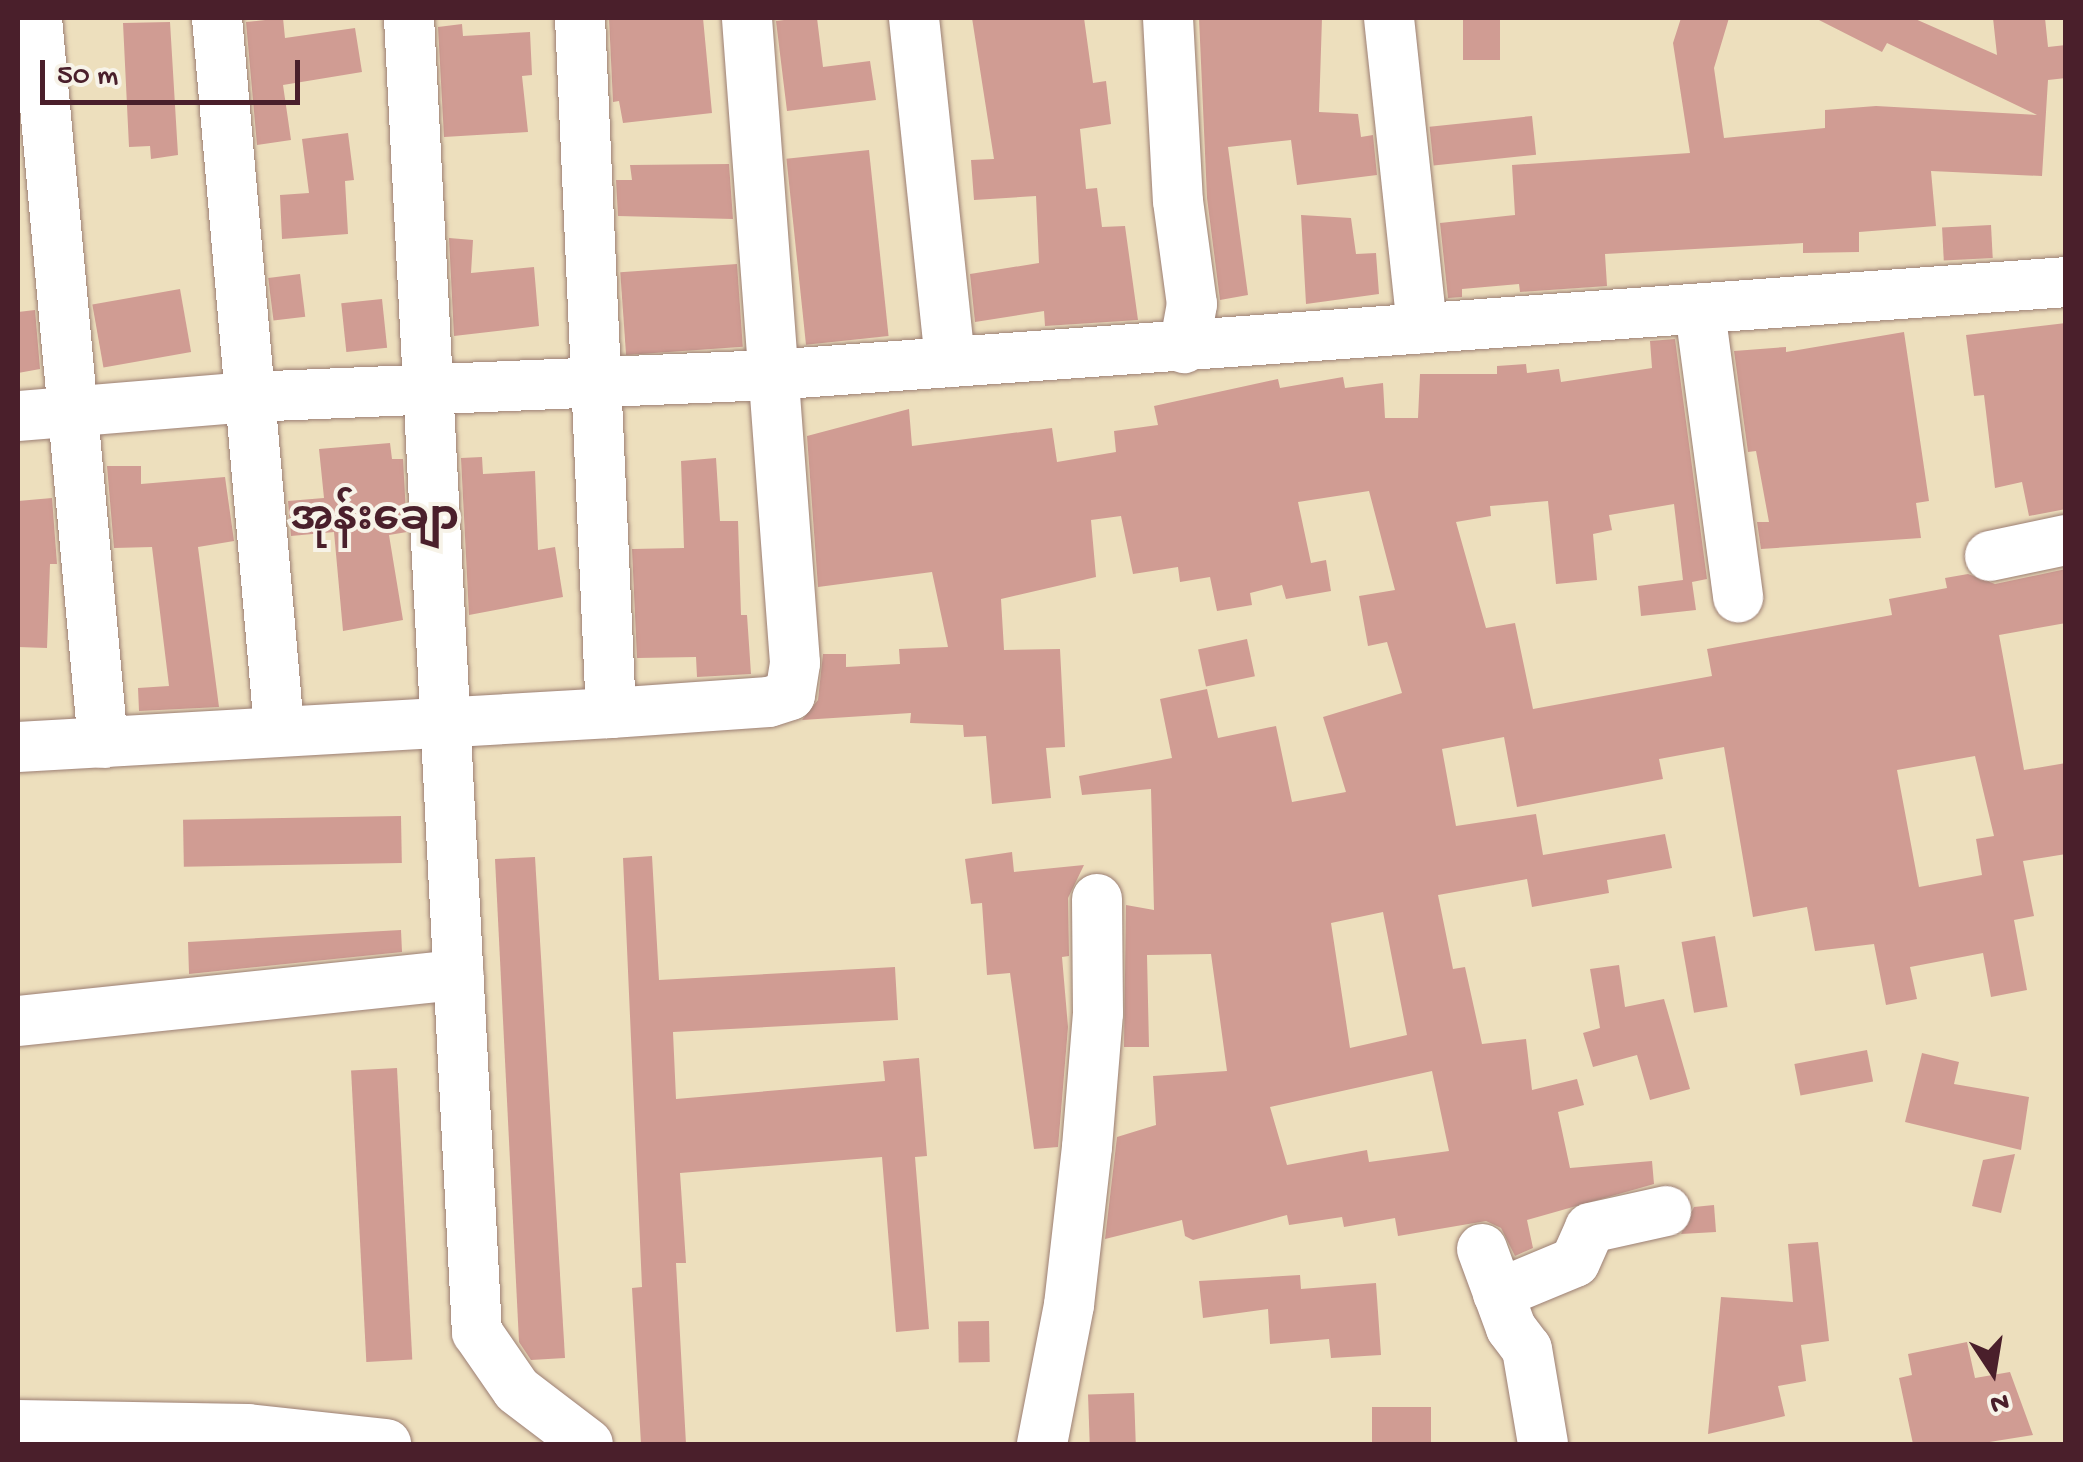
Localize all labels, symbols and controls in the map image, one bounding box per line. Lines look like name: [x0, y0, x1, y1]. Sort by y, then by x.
scale bar: [45, 40, 305, 102]
text: 50 m: [57, 60, 118, 95]
district label: အုန်းချော: [291, 497, 459, 547]
north arrow: [1943, 1322, 2043, 1422]
text: N: [1987, 1384, 2012, 1420]

